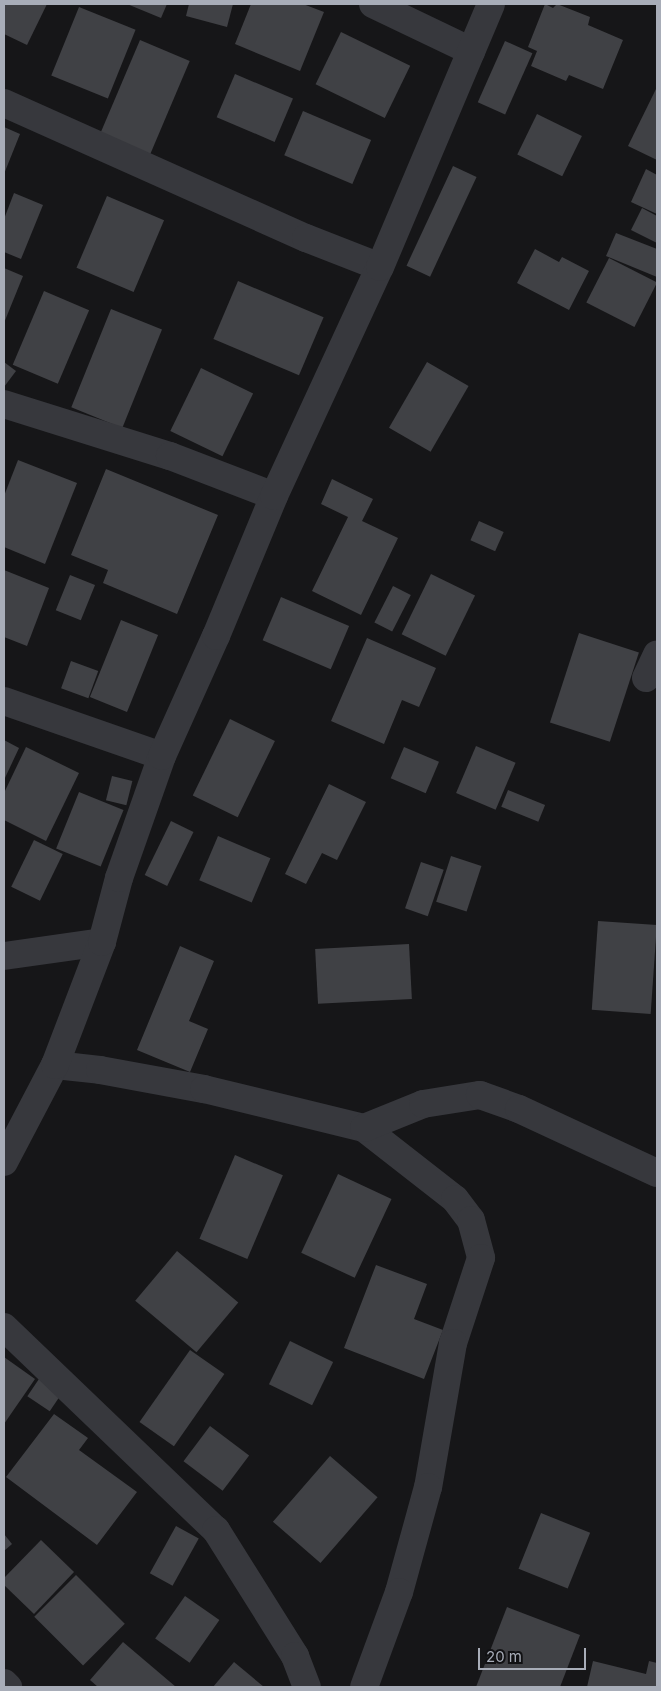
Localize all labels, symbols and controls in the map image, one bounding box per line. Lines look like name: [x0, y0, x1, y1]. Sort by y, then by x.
scale bar: [481, 1638, 588, 1670]
text: 20 m: [486, 1647, 522, 1666]

